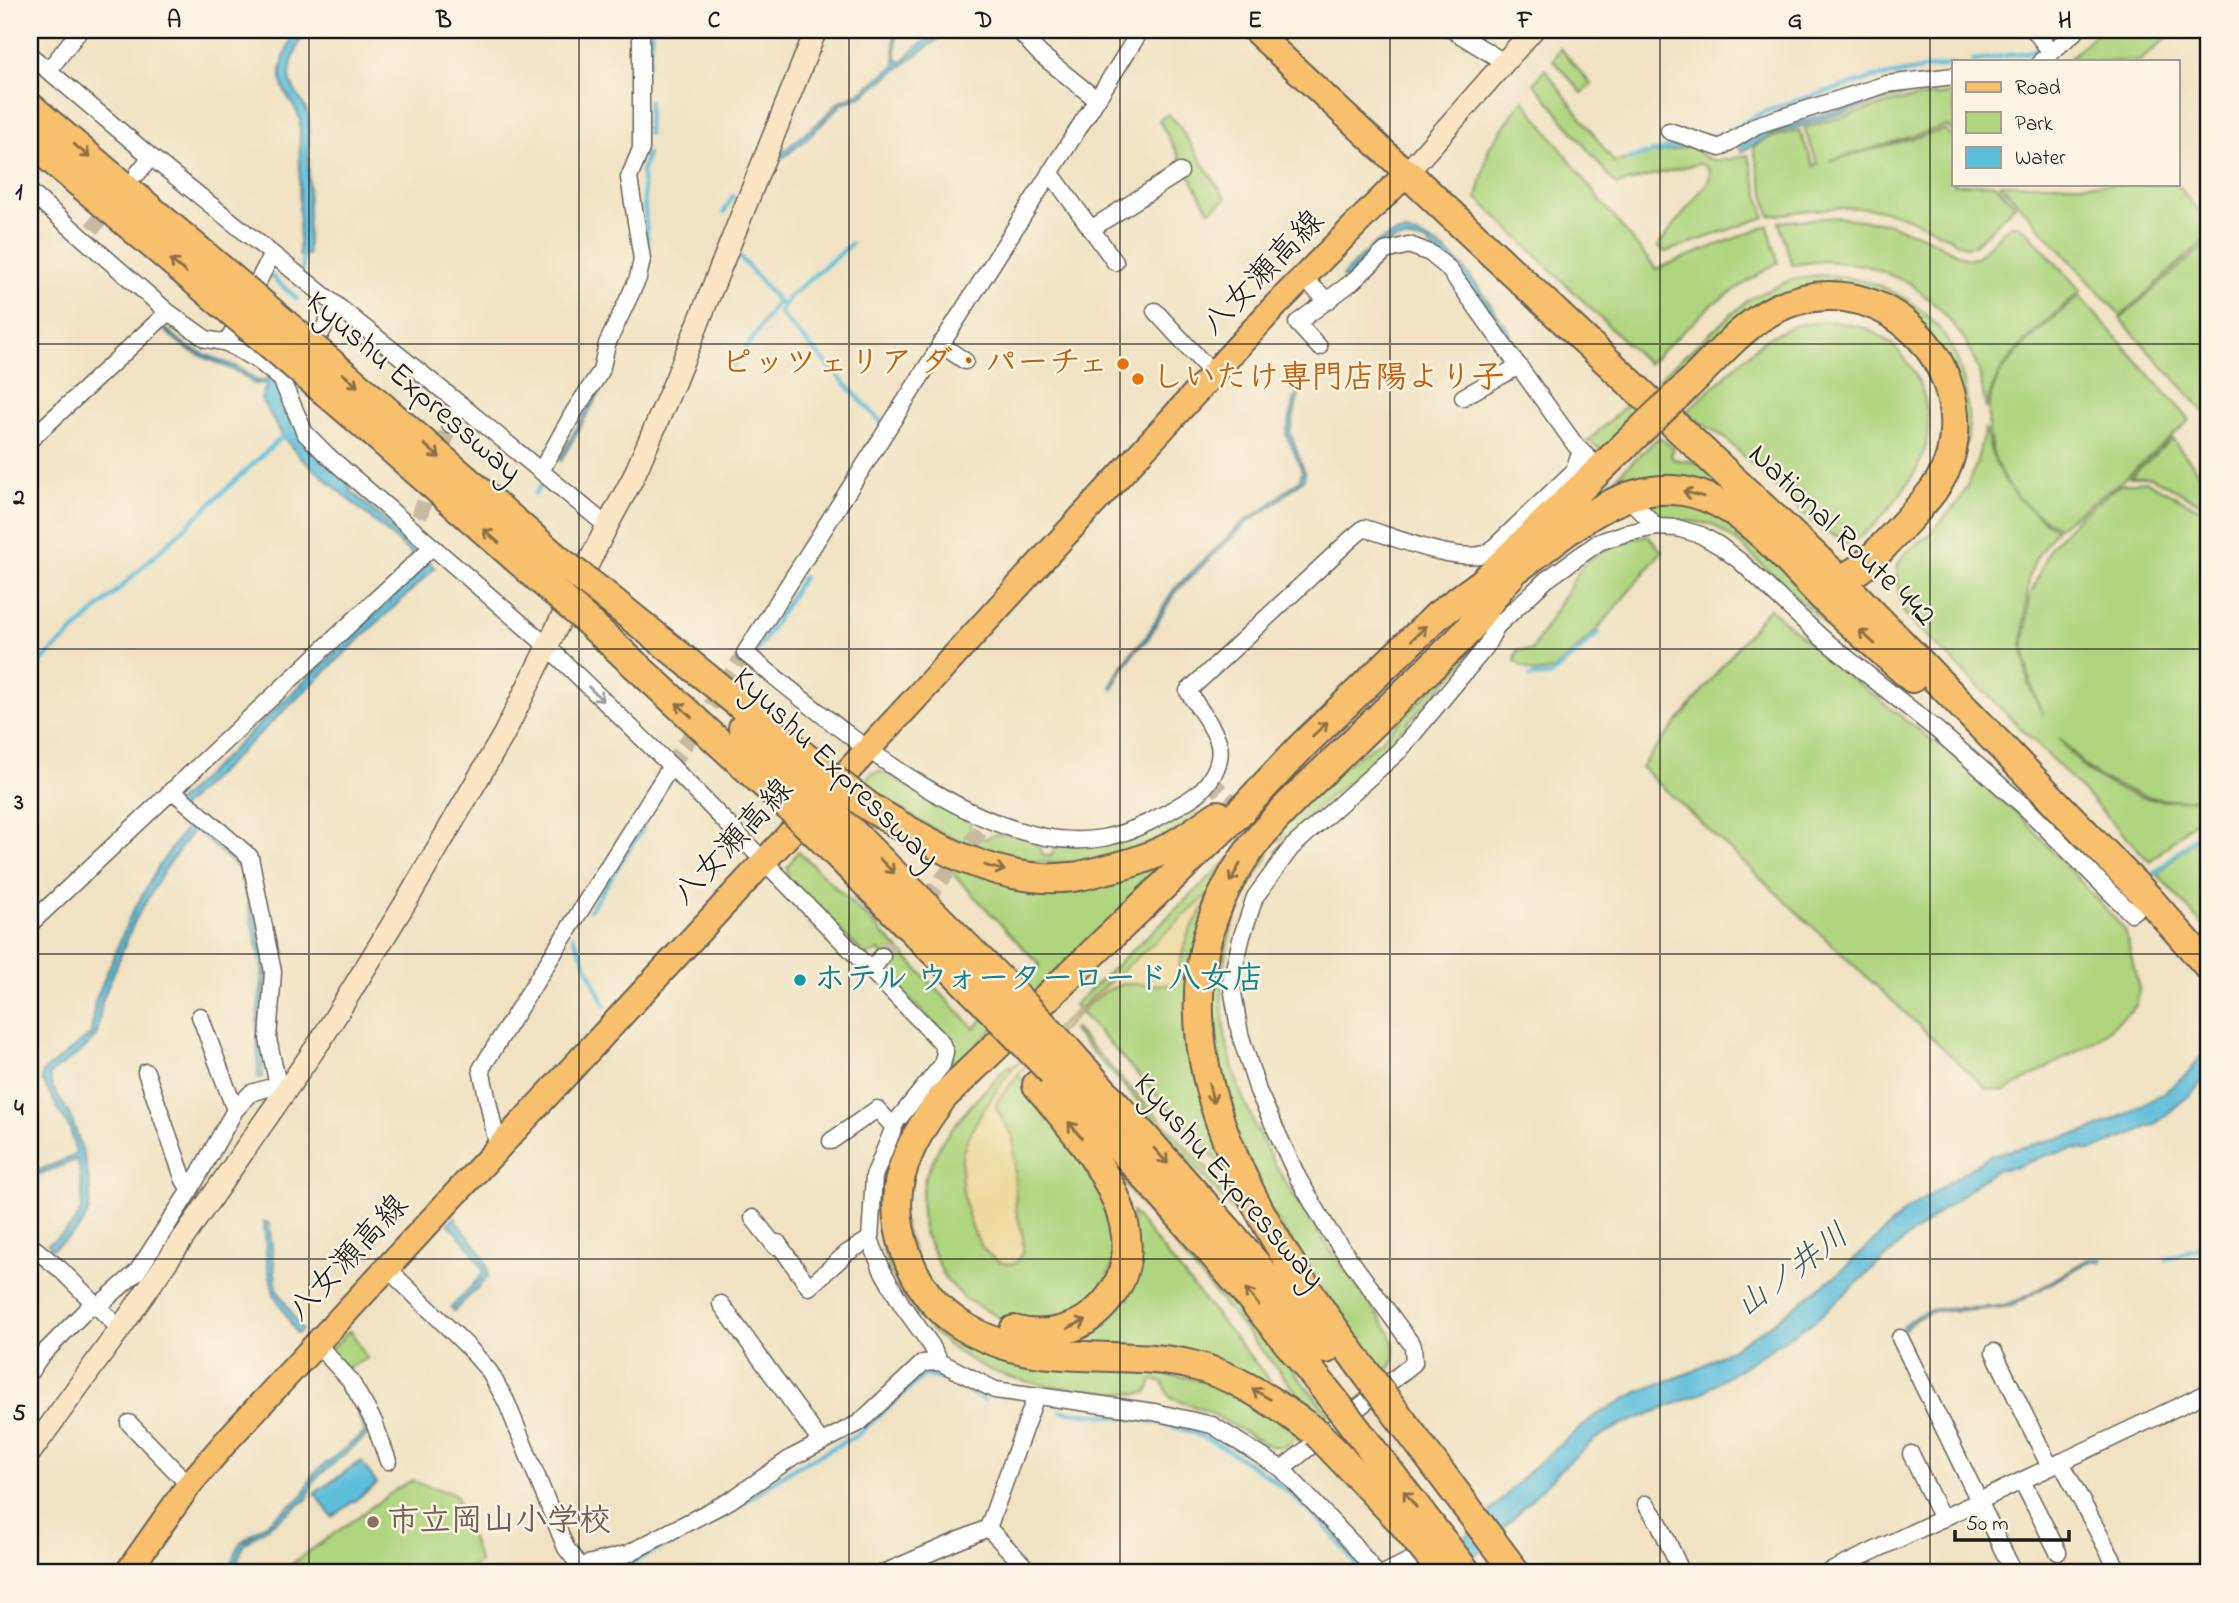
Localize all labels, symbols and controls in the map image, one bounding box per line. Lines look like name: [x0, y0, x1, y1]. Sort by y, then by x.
text: A: [167, 5, 181, 38]
text: B: [435, 5, 452, 38]
text: C: [708, 5, 721, 38]
text: D: [975, 5, 992, 38]
text: E: [1248, 5, 1262, 38]
text: F: [1517, 5, 1533, 38]
text: G: [1788, 5, 1802, 38]
text: H: [2058, 5, 2072, 38]
legend: [1952, 60, 2180, 186]
text: Road: [2015, 74, 2061, 104]
text: Park: [2015, 110, 2054, 140]
one-way arrow: [72, 143, 90, 159]
text: Water: [2015, 144, 2066, 174]
text: 1: [15, 177, 23, 210]
street label: 八女瀬高線: [1192, 200, 1336, 348]
one-way arrow: [169, 258, 187, 274]
street label: Kyushu Expressway: [294, 281, 532, 495]
place label: ピッツェリア ダ・パーチェ: [721, 341, 1109, 388]
marker: ピッツェリア ダ・パーチェ: [1115, 356, 1131, 372]
place label: しいたけ専門店陽より子: [1152, 356, 1504, 403]
marker: しいたけ専門店陽より子: [1130, 371, 1146, 387]
one-way arrow: [341, 372, 359, 388]
street label: National Route 442: [1736, 434, 1946, 639]
one-way arrow: [423, 443, 441, 459]
text: 2: [12, 482, 25, 515]
one-way arrow: [1683, 487, 1705, 500]
one-way arrow: [482, 528, 500, 544]
one-way arrow: [1410, 625, 1427, 642]
one-way arrow: [1858, 629, 1876, 645]
street label: Kyushu Expressway: [720, 657, 950, 881]
one-way arrow: [588, 685, 605, 702]
one-way arrow: [675, 702, 693, 718]
one-way arrow: [1311, 721, 1328, 738]
street label: 八女瀬高線: [662, 768, 806, 918]
text: 3: [13, 787, 24, 820]
one-way arrow: [878, 858, 895, 875]
one-way arrow: [983, 862, 1006, 875]
one-way arrow: [1228, 863, 1242, 883]
place label: ホテル ウォーターロード八女店: [814, 957, 1264, 1004]
marker: ホテル ウォーターロード八女店: [792, 972, 808, 988]
street label: Kyushu Expressway: [1121, 1063, 1335, 1301]
one-way arrow: [1205, 1081, 1218, 1104]
text: 4: [14, 1093, 24, 1126]
one-way arrow: [1067, 1121, 1082, 1139]
one-way arrow: [1153, 1146, 1169, 1164]
street label: 八女瀬高線: [277, 1184, 421, 1334]
water label: 山ノ井川: [1726, 1213, 1860, 1331]
one-way arrow: [1244, 1289, 1260, 1307]
one-way arrow: [1066, 1316, 1087, 1330]
one-way arrow: [1251, 1387, 1271, 1401]
text: 5: [12, 1398, 26, 1431]
one-way arrow: [1403, 1491, 1418, 1509]
scale bar: [1955, 1498, 2069, 1542]
place label: 市立岡山小学校: [387, 1499, 611, 1546]
text: 50 m: [1966, 1510, 2009, 1540]
marker: 市立岡山小学校: [365, 1514, 381, 1530]

